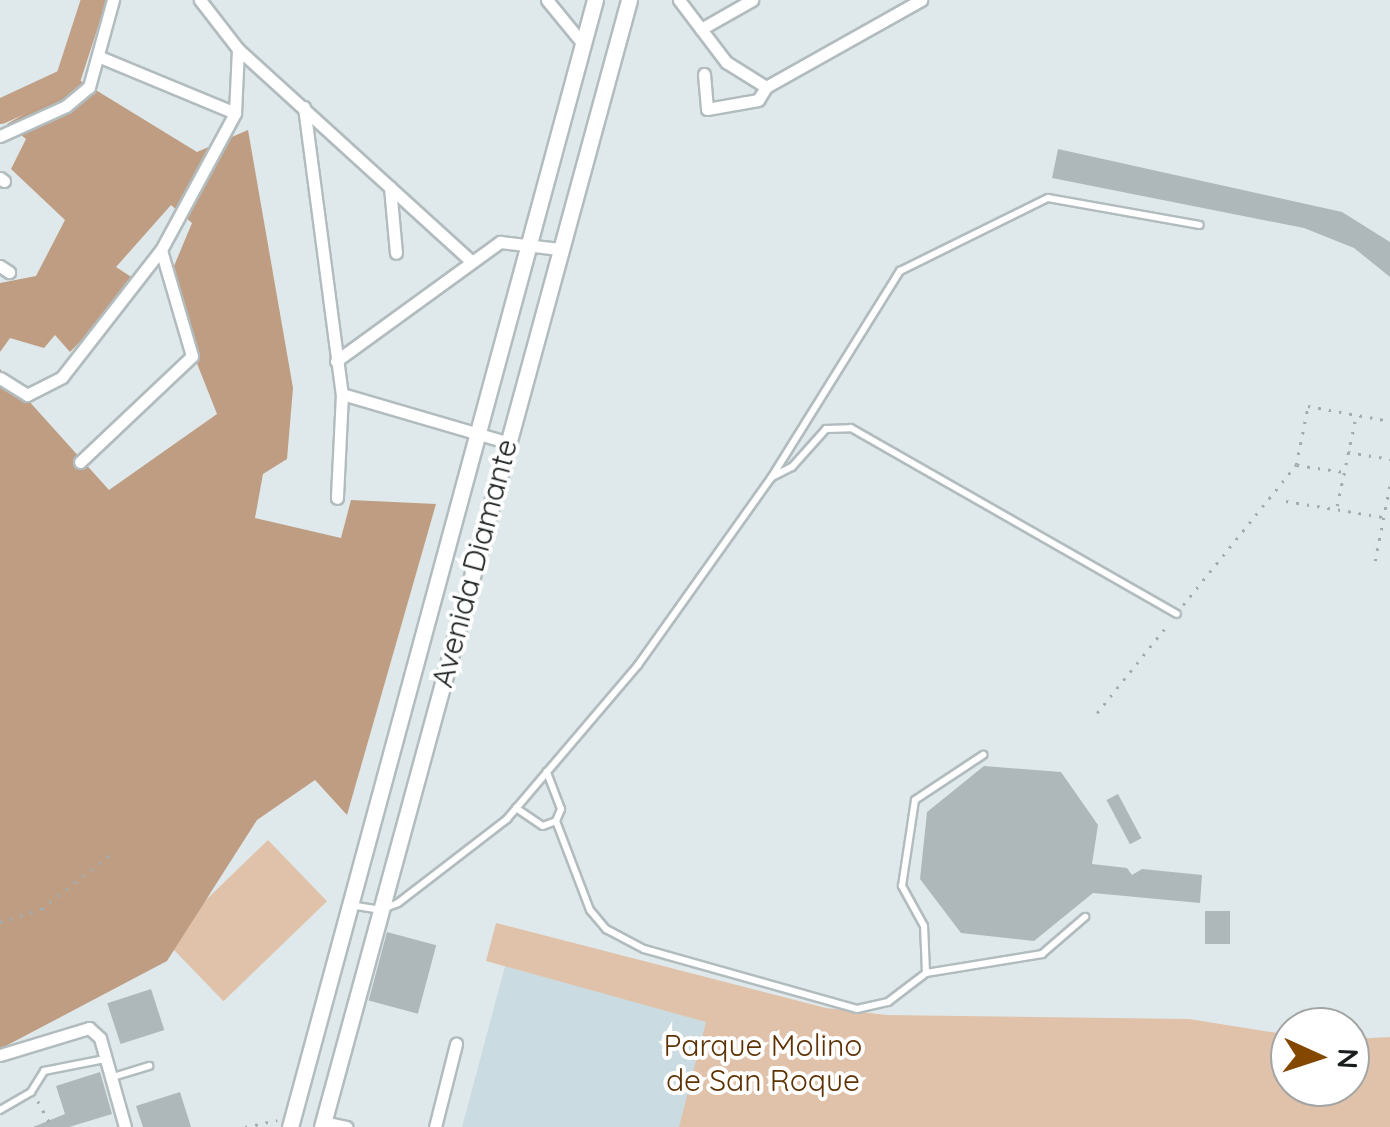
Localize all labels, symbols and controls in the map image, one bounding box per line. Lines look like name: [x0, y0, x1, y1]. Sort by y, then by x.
street label: Avenida Diamante: [424, 435, 524, 691]
north arrow: [1270, 1007, 1370, 1107]
park label: Parque Molino de San Roque: [664, 1027, 862, 1098]
text: N: [1330, 1047, 1366, 1070]

